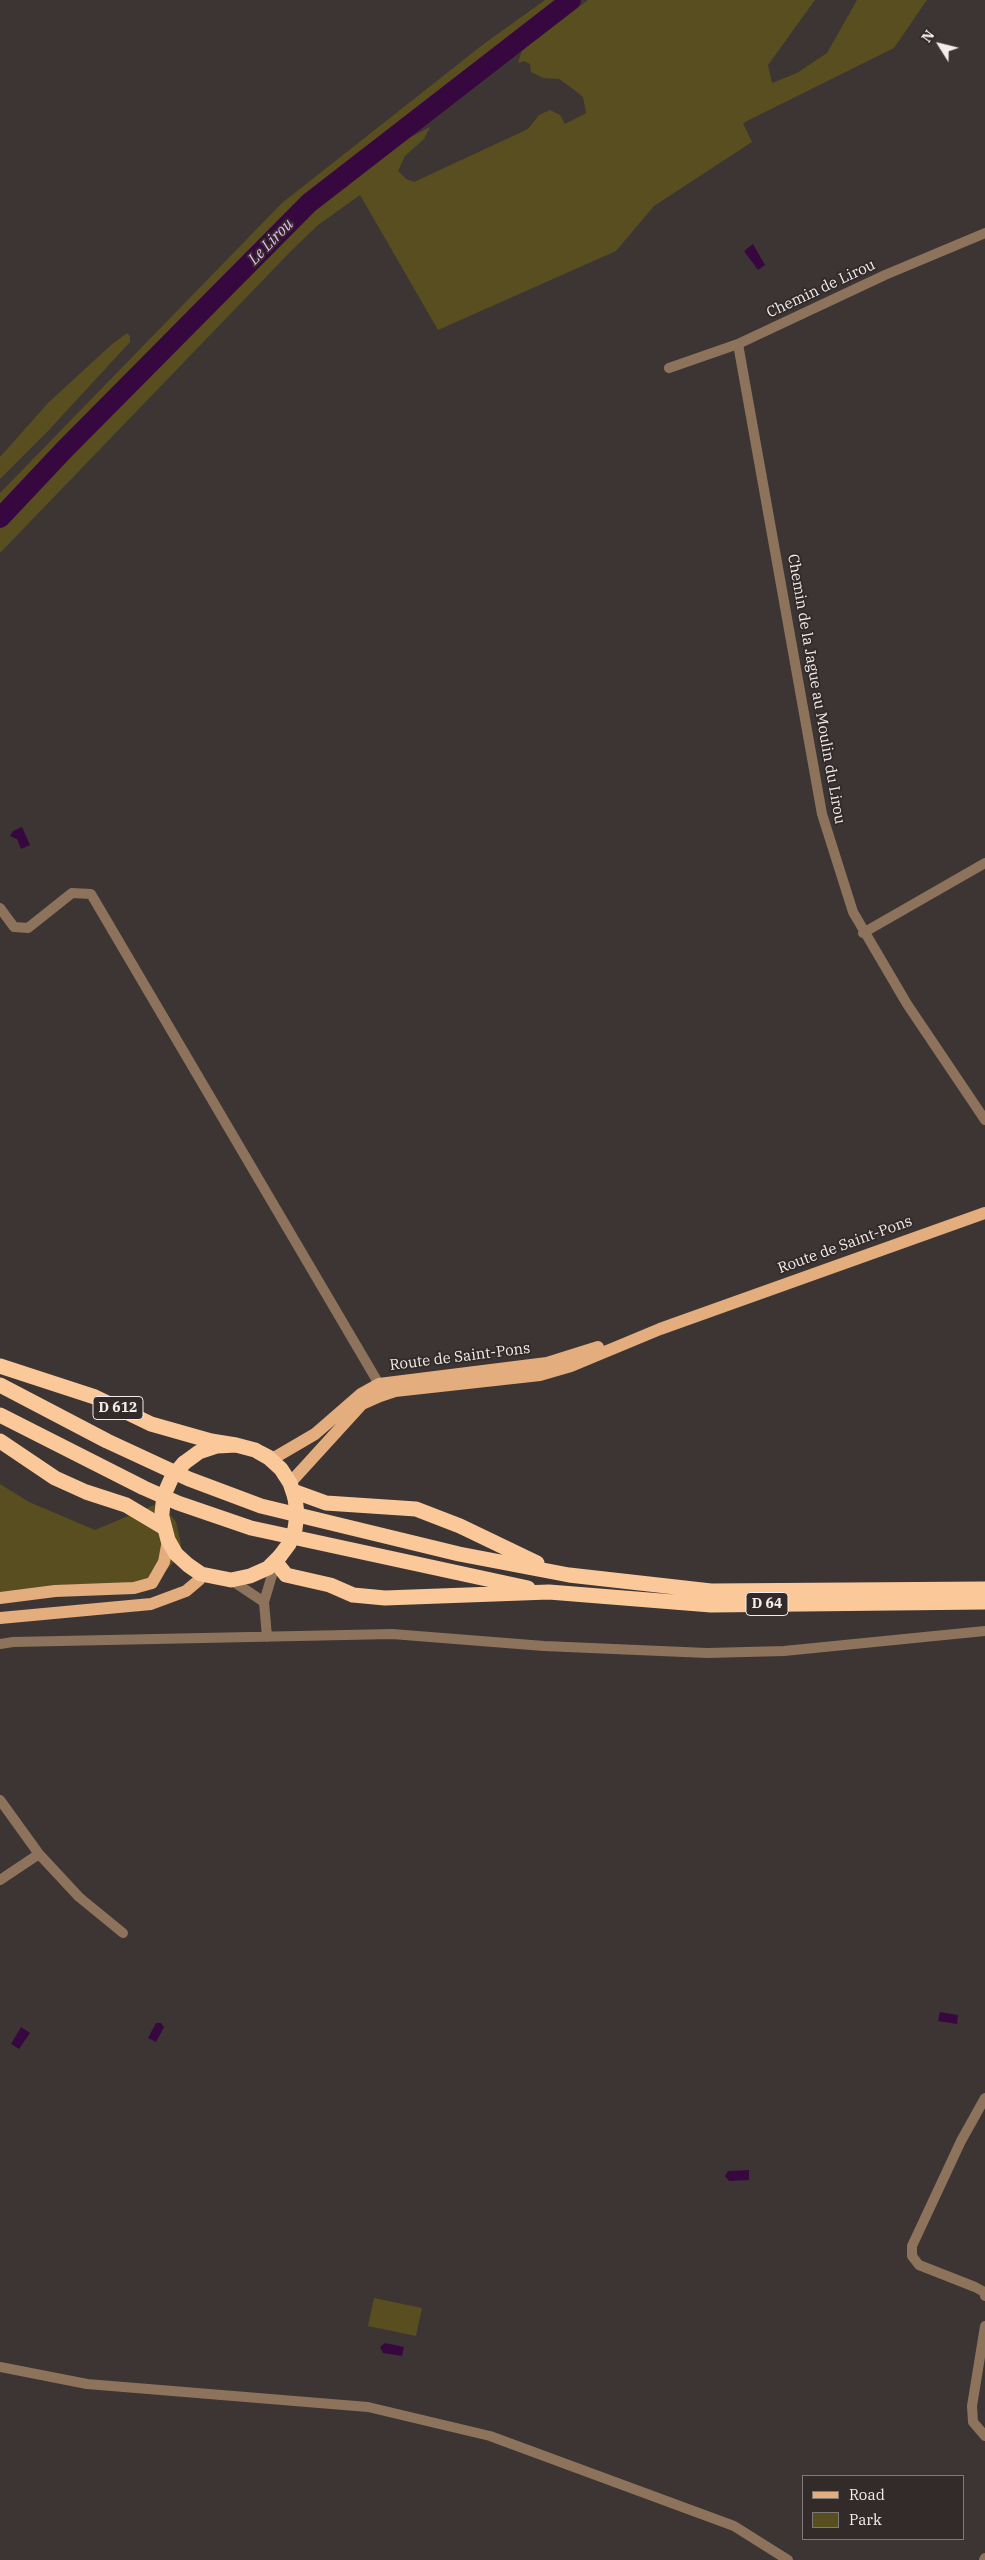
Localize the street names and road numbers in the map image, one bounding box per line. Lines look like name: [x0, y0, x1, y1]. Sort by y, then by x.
street label: Chemin de Lirou: [764, 256, 878, 322]
street label: Chemin de la Jague au Moulin du Lirou: [783, 553, 849, 825]
street label: Route de Saint-Pons: [775, 1212, 915, 1278]
street label: Route de Saint-Pons: [389, 1339, 531, 1375]
road number: D 612: [93, 1396, 143, 1420]
road number: D 64: [746, 1592, 788, 1616]

